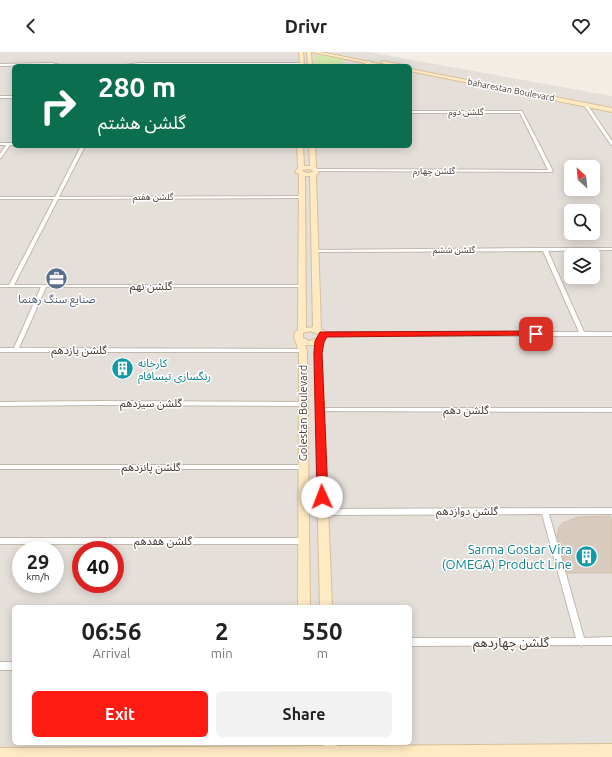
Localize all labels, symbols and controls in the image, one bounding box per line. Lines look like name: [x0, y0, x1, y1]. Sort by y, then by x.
icon: back: [20, 15, 42, 37]
icon: heart: [570, 15, 592, 37]
text: Drivr: [285, 16, 327, 36]
text: 280 m: [98, 71, 176, 102]
street label: baharestan Boulevard: [467, 77, 555, 103]
icon: right: [32, 80, 84, 132]
street label: گلشن دوم: [448, 107, 484, 119]
text: گلشن هشتم: [98, 112, 186, 132]
north arrow: [564, 160, 600, 196]
map controls: [564, 160, 600, 284]
street label: گلشن چهارم: [413, 166, 456, 178]
street label: گلشن هفتم: [133, 192, 174, 204]
button: search: [564, 204, 600, 240]
street label: گلشن ششم: [433, 245, 476, 257]
button: layers: [564, 248, 600, 284]
office icon: صنایع سنگ رهنما: [44, 266, 70, 292]
street label: گلشن نهم: [130, 280, 173, 295]
place label: صنایع سنگ رهنما: [18, 293, 96, 307]
pin: [519, 317, 553, 351]
icon: arrive: [525, 323, 547, 345]
street label: گلشن یازدهم: [51, 344, 107, 359]
building icon: کارخانه رنگسازی تیسافام: [110, 356, 136, 382]
place label: کارخانه رنگسازی تیسافام: [138, 357, 211, 384]
street label: Golestan Boulevard: [297, 365, 309, 461]
street label: گلشن سیزدهم: [120, 397, 183, 412]
street label: گلشن دهم: [443, 404, 489, 419]
street label: گلشن پانزدهم: [122, 461, 181, 476]
position arrow: [301, 476, 343, 518]
street label: گلشن دوازدهم: [436, 505, 498, 520]
street label: گلشن هفدهم: [134, 535, 192, 550]
speed limit sign: 40: [72, 541, 124, 593]
place label: Sarma Gostar Vira (OMEGA) Product Line: [442, 542, 572, 572]
building icon: Sarma Gostar Vira (OMEGA) Product Line: [574, 543, 600, 569]
text: 29: [27, 550, 49, 573]
text: km/h: [26, 571, 50, 582]
text: 06:56: [81, 618, 141, 645]
text: 2: [215, 618, 228, 645]
text: 550: [302, 618, 343, 645]
street label: گلشن چهاردهم: [473, 635, 550, 653]
text: Arrival: [92, 646, 130, 660]
text: min: [211, 646, 233, 660]
text: m: [317, 646, 328, 660]
button: Exit: [32, 691, 208, 737]
button: Share: [216, 691, 392, 737]

